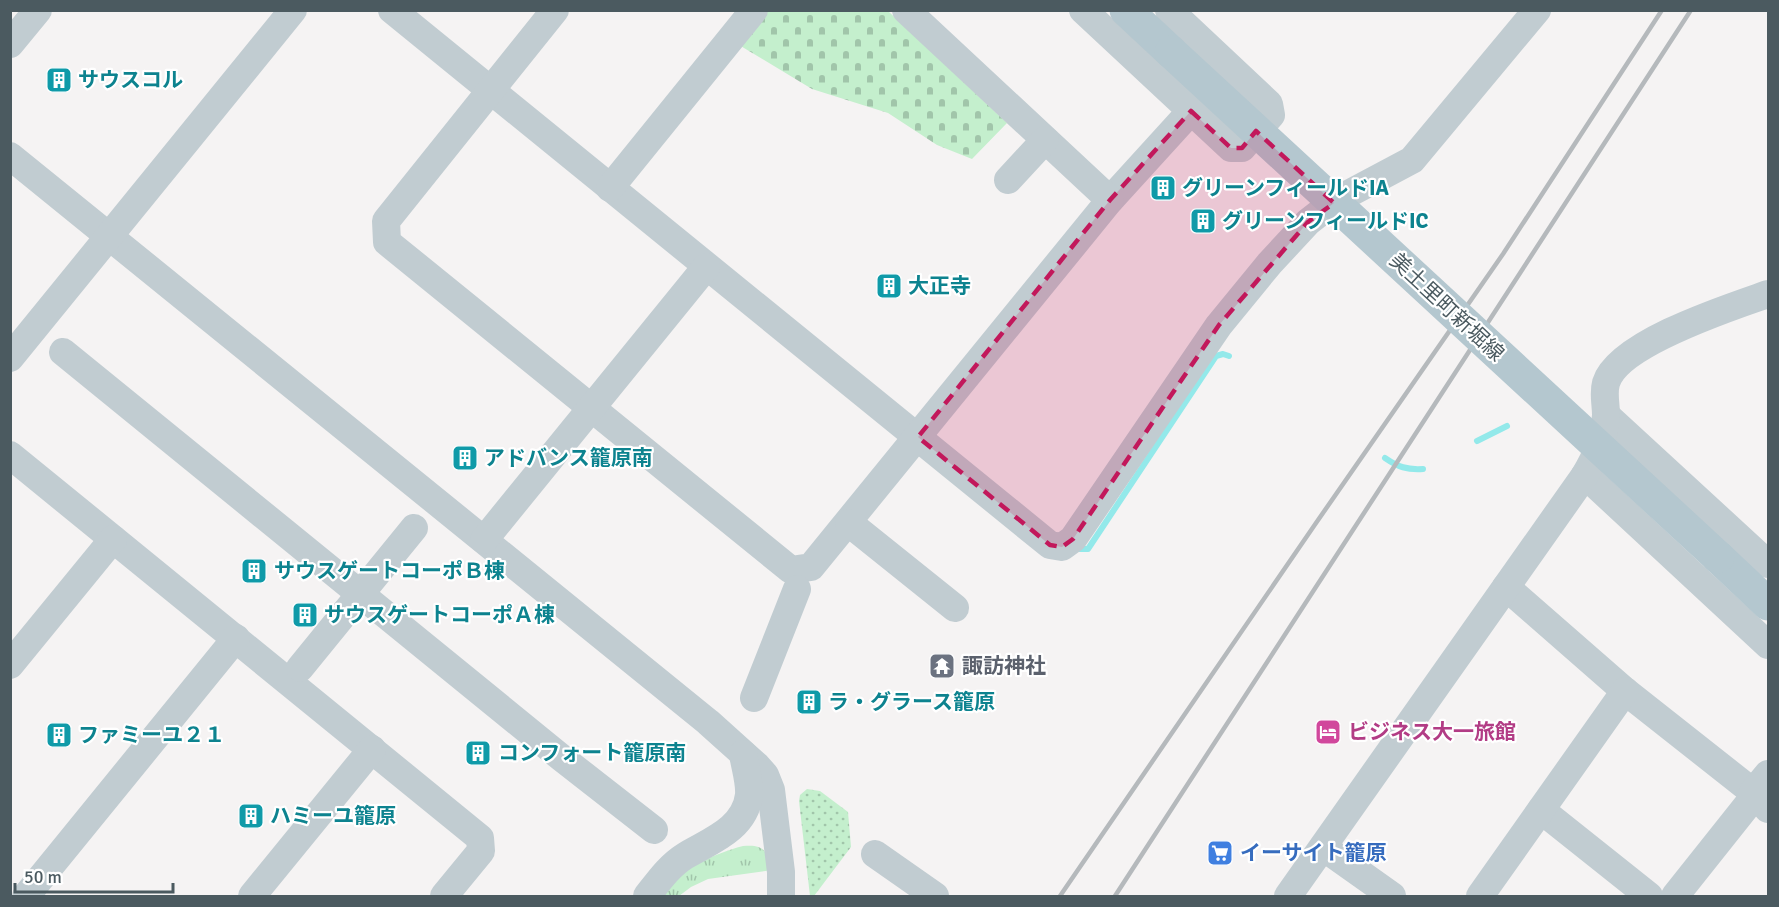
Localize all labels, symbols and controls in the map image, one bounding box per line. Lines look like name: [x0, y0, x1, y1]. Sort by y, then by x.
building icon: サウスコル: [44, 65, 74, 95]
place label: サウスコル: [78, 67, 183, 93]
building icon: グリーンフィールドIA: [1148, 173, 1178, 203]
place label: グリーンフィールドIA: [1182, 175, 1390, 201]
building icon: グリーンフィールドIC: [1188, 206, 1218, 236]
place label: グリーンフィールドIC: [1222, 208, 1429, 234]
street label: 美土里町新堀線: [1384, 247, 1510, 367]
building icon: 大正寺: [874, 271, 904, 301]
place label: 大正寺: [908, 273, 971, 299]
building icon: アドバンス籠原南: [450, 443, 480, 473]
place label: アドバンス籠原南: [484, 445, 653, 471]
building icon: サウスゲートコーポＢ棟: [239, 556, 269, 586]
place label: サウスゲートコーポＢ棟: [274, 558, 505, 584]
building icon: サウスゲートコーポＡ棟: [290, 600, 320, 630]
place label: サウスゲートコーポＡ棟: [324, 602, 555, 628]
temple icon: 諏訪神社: [927, 651, 957, 681]
place label: 諏訪神社: [962, 653, 1046, 679]
building icon: ラ・グラース籠原: [794, 687, 824, 717]
place label: ラ・グラース籠原: [828, 689, 995, 715]
hotel icon: ビジネス大一旅館: [1313, 717, 1343, 747]
place label: ビジネス大一旅館: [1348, 719, 1516, 745]
building icon: ファミーユ２１: [44, 720, 74, 750]
place label: ファミーユ２１: [78, 722, 225, 748]
building icon: コンフォート籠原南: [463, 738, 493, 768]
place label: コンフォート籠原南: [498, 740, 686, 766]
building icon: ハミーユ籠原: [236, 801, 266, 831]
place label: ハミーユ籠原: [270, 803, 396, 829]
supermarket icon: イーサイト籠原: [1205, 838, 1235, 868]
place label: イーサイト籠原: [1240, 840, 1387, 866]
scale bar: [15, 856, 172, 894]
text: 50 m: [24, 866, 62, 888]

